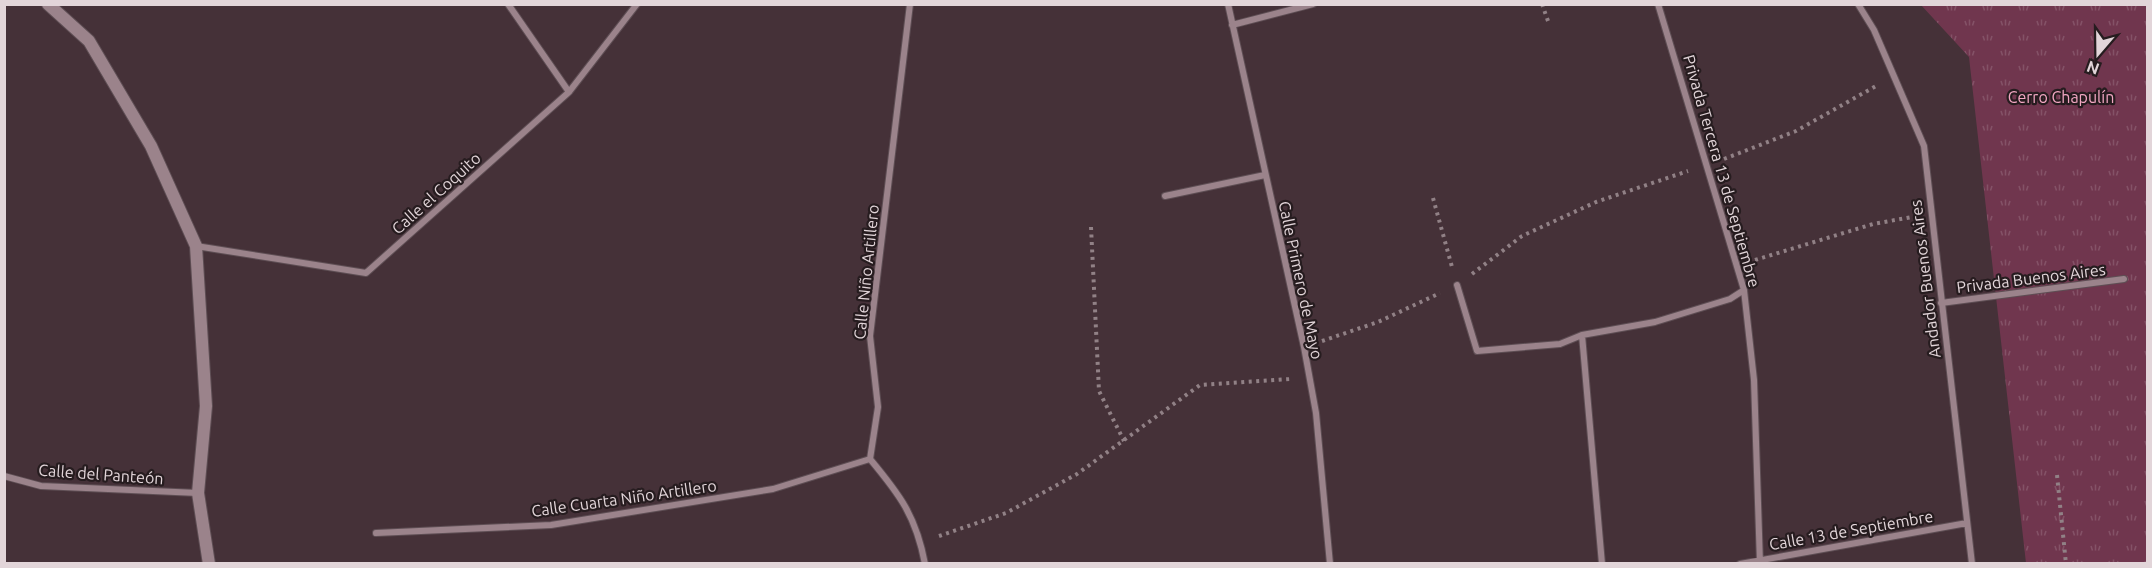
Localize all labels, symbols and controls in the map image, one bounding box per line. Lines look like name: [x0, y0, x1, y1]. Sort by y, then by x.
north arrow: [2068, 24, 2128, 84]
street label: Privada Tercera 13 de Septiembre: [1680, 53, 1764, 289]
text: N: [2084, 58, 2102, 79]
park label: Cerro Chapulín: [2008, 88, 2114, 106]
street label: Calle el Coquito: [388, 149, 484, 237]
street label: Calle Primero de Mayo: [1275, 199, 1327, 361]
street label: Andador Buenos Aires: [1906, 199, 1944, 359]
street label: Calle Niño Artillero: [850, 204, 882, 340]
street label: Privada Buenos Aires: [1955, 260, 2107, 296]
street label: Calle del Panteón: [38, 461, 164, 487]
street label: Calle Cuarta Niño Artillero: [530, 476, 718, 520]
street label: Calle 13 de Septiembre: [1768, 507, 1934, 553]

